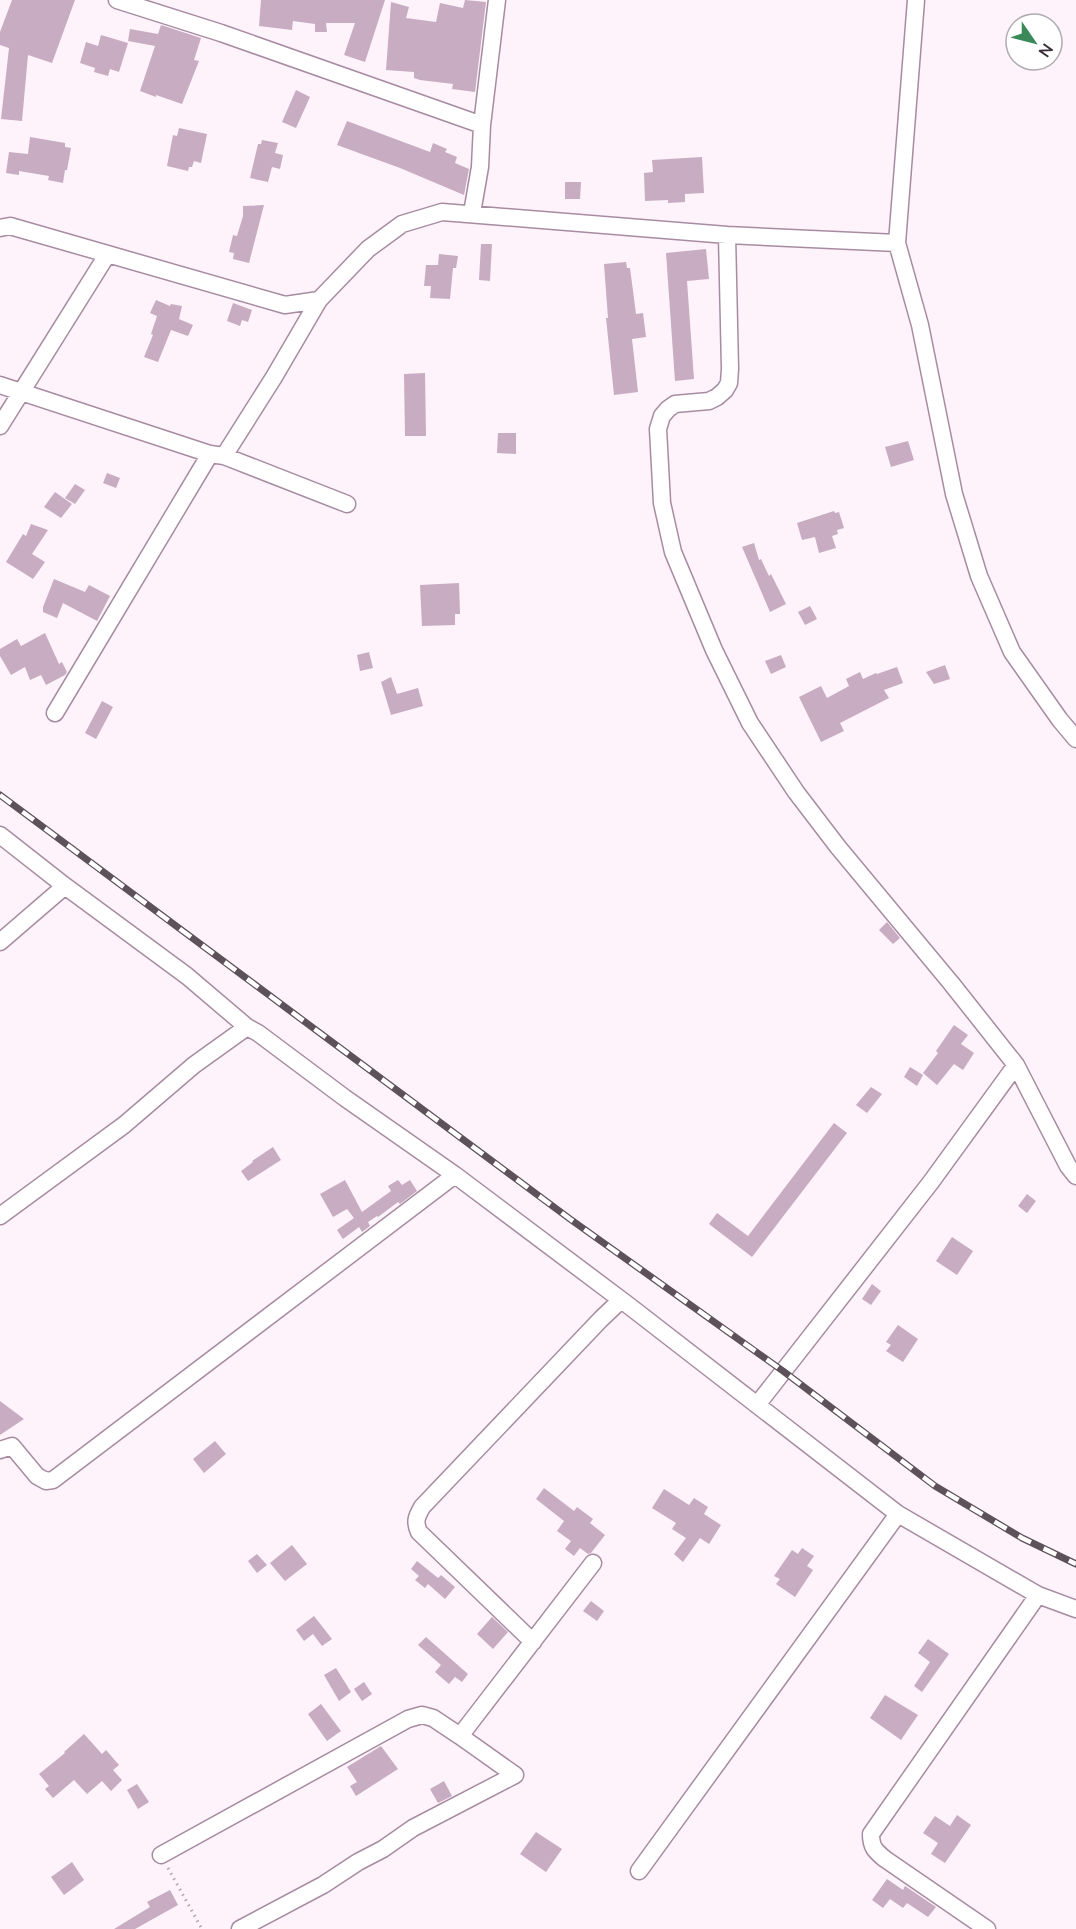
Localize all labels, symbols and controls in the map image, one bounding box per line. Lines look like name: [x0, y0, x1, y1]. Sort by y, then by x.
north arrow: [1004, 12, 1064, 72]
text: N: [1035, 40, 1058, 61]

